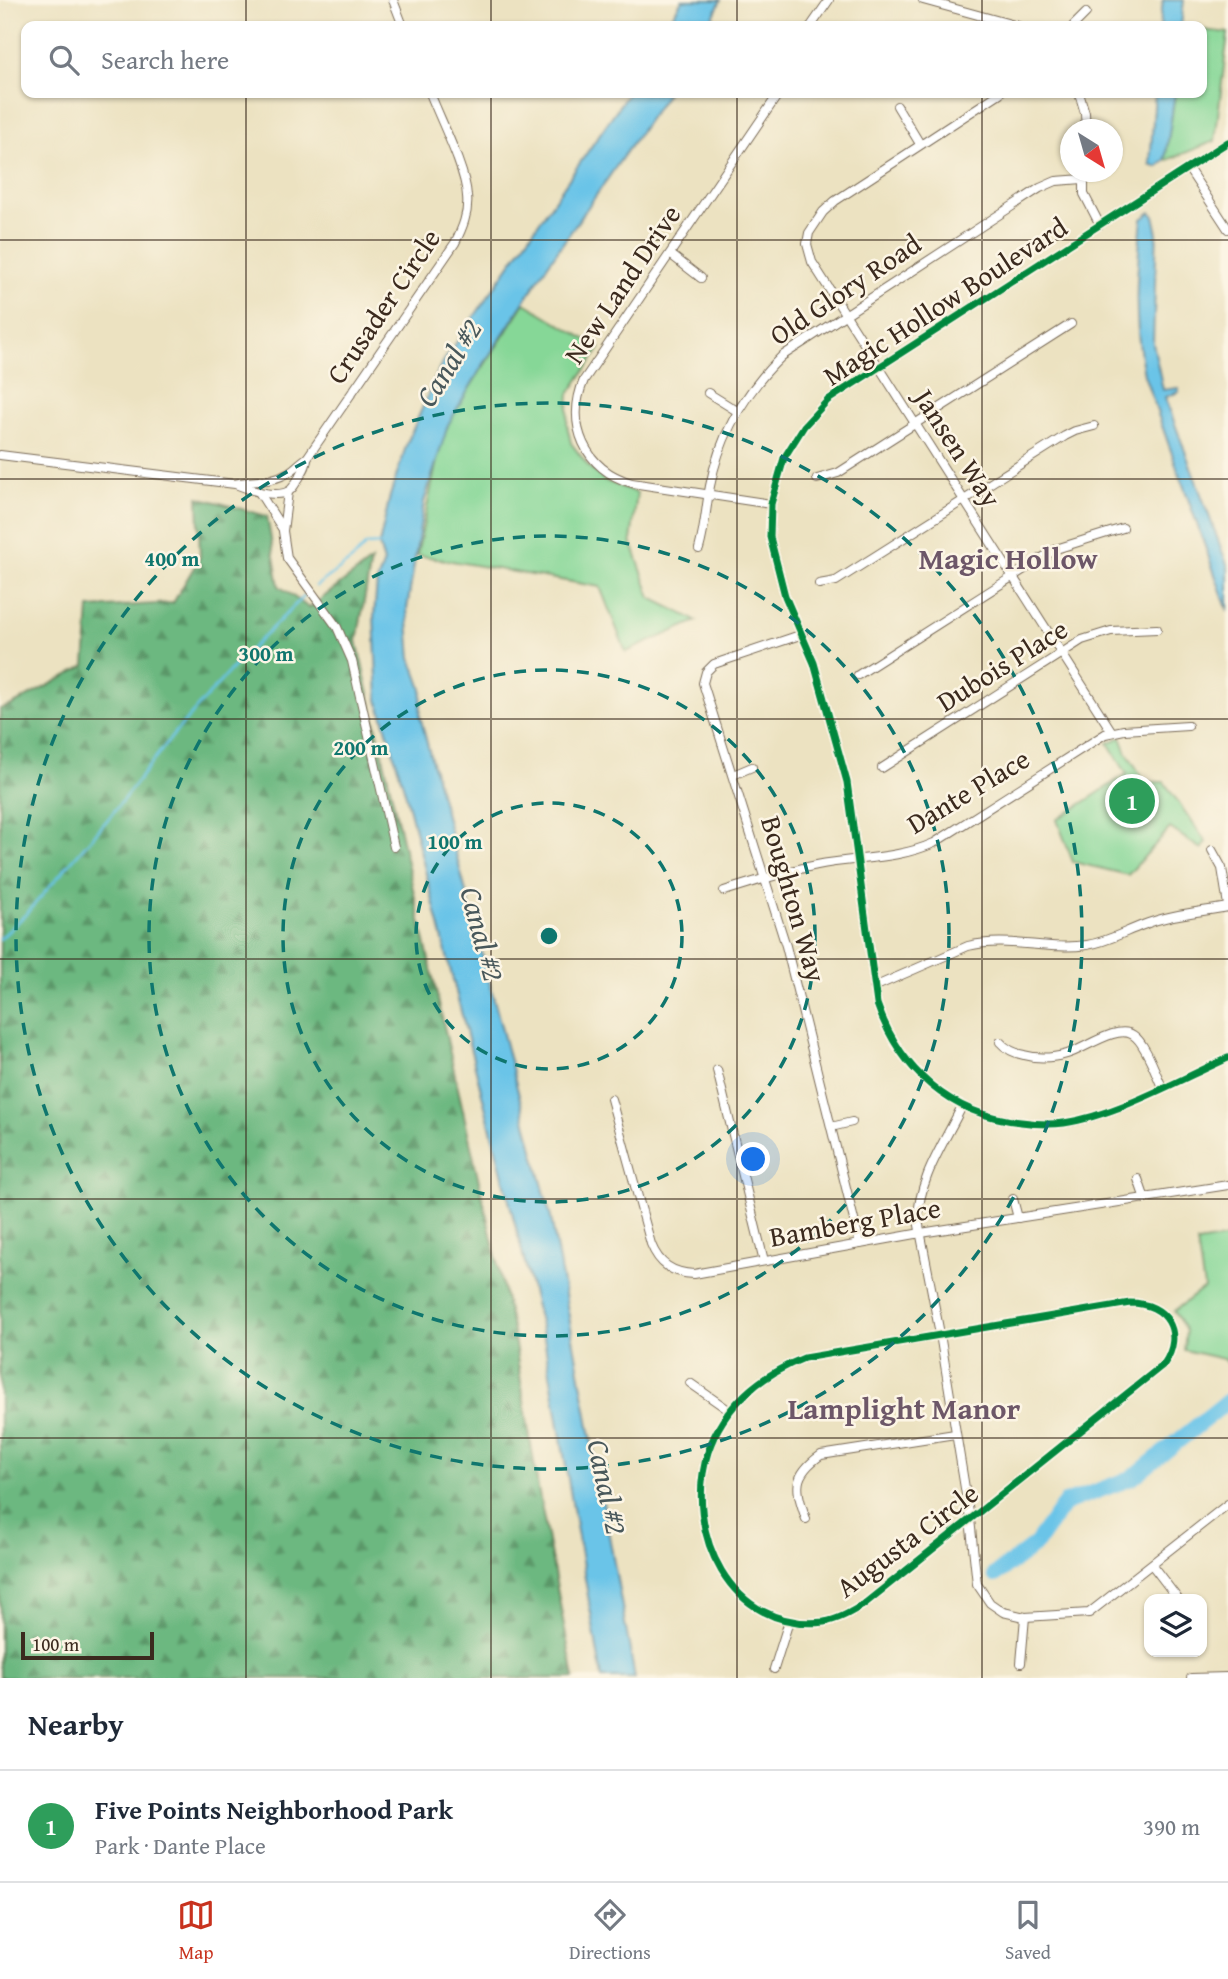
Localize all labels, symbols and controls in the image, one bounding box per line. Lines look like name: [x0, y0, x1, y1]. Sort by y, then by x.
search box: [21, 21, 1207, 98]
text: Search here: [101, 40, 229, 79]
icon: search: [45, 41, 83, 79]
north arrow: [1060, 119, 1123, 182]
street label: New Land Drive: [553, 196, 690, 371]
street label: Magic Hollow Boulevard: [814, 206, 1075, 395]
street label: Crusader Circle: [315, 220, 450, 391]
street label: Old Glory Road: [761, 223, 929, 354]
water label: Canal #2: [404, 310, 492, 415]
street label: Jansen Way: [903, 378, 1012, 515]
district label: Magic Hollow: [918, 536, 1098, 580]
text: 400 m: [144, 543, 200, 574]
street label: Dubois Place: [928, 608, 1075, 721]
text: 300 m: [238, 638, 294, 669]
text: 200 m: [333, 732, 389, 763]
street label: Dante Place: [899, 738, 1037, 843]
pin: 1: [1109, 775, 1155, 827]
street label: Boughton Way: [751, 811, 838, 987]
text: 100 m: [427, 826, 483, 857]
water label: Canal #2: [449, 882, 517, 986]
centre of rings: [537, 924, 561, 948]
your location: [736, 1142, 770, 1176]
street label: Bamberg Place: [766, 1186, 944, 1257]
district label: Lamplight Manor: [788, 1386, 1020, 1430]
water label: Canal #2: [576, 1435, 639, 1538]
street label: Augusta Circle: [827, 1472, 986, 1607]
map controls: [1144, 1594, 1207, 1657]
button: layers: [1144, 1594, 1207, 1657]
scale bar: [21, 1629, 154, 1661]
text: 100 m: [32, 1630, 79, 1658]
text: Nearby: [28, 1702, 124, 1746]
text: Five Points Neighborhood Park: [95, 1790, 453, 1829]
text: 1: [45, 1810, 57, 1843]
text: 390 m: [1143, 1810, 1200, 1843]
text: Park · Dante Place: [95, 1829, 266, 1862]
tab: Map: [177, 1896, 215, 1966]
tab: Directions: [569, 1896, 651, 1966]
tab: Saved: [1005, 1896, 1051, 1966]

